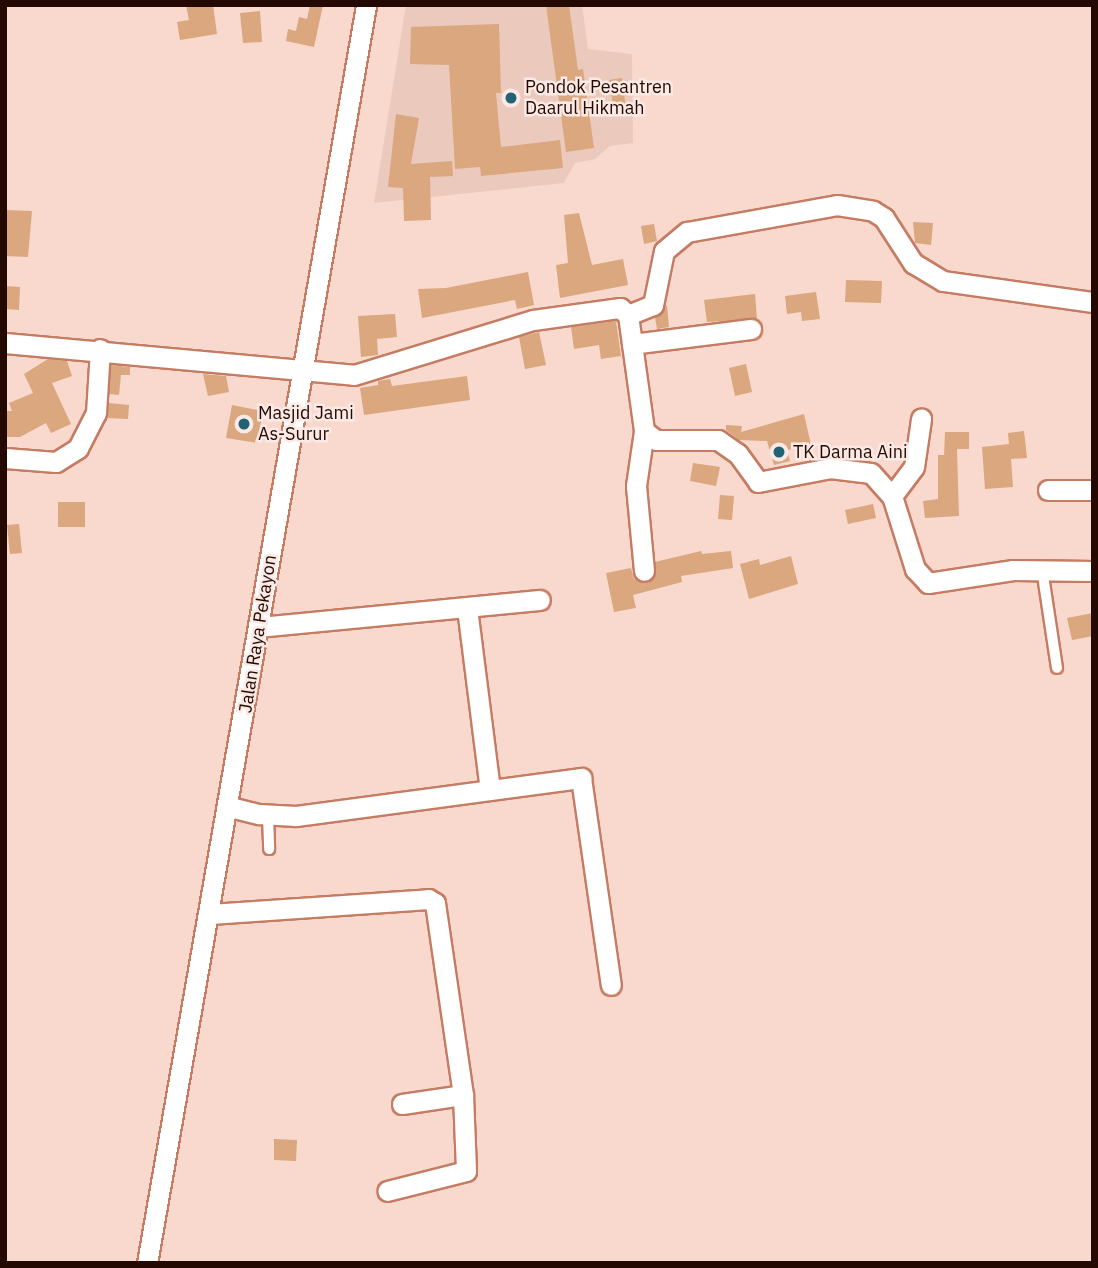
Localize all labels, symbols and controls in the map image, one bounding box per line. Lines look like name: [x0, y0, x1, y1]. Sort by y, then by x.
place label: Pondok Pesantren Daarul Hikmah: [525, 77, 672, 119]
marker: Pondok Pesantren Daarul Hikmah: [503, 90, 519, 106]
place label: Masjid Jami As-Surur: [258, 403, 354, 446]
marker: Masjid Jami As-Surur: [236, 416, 252, 432]
place label: TK Darma Aini: [793, 441, 908, 463]
marker: TK Darma Aini: [771, 444, 787, 460]
street label: Jalan Raya Pekayon: [235, 553, 281, 715]

